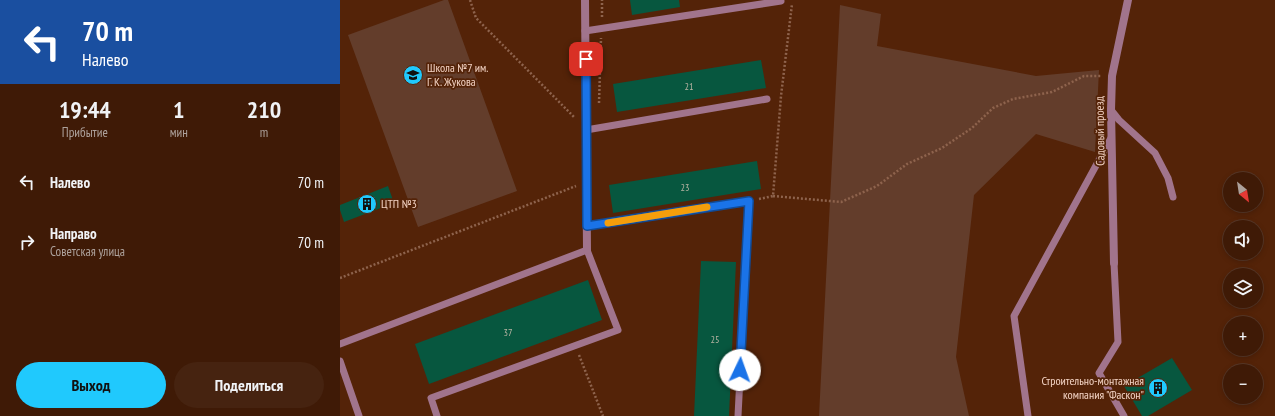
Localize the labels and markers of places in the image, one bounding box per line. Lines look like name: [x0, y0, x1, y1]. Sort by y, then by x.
pin: [569, 42, 603, 76]
place label: Школа №7 им. Г. К. Жукова: [427, 60, 488, 89]
school or university icon: Школа №7 им. Г. К. Жукова: [402, 64, 424, 86]
building icon: ЦТП №3: [356, 193, 378, 215]
place label: ЦТП №3: [381, 196, 417, 211]
place label: Строительно-монтажная компания "Фаскон": [1041, 373, 1144, 402]
building icon: Строительно-монтажная компания "Фаскон": [1147, 377, 1169, 399]

